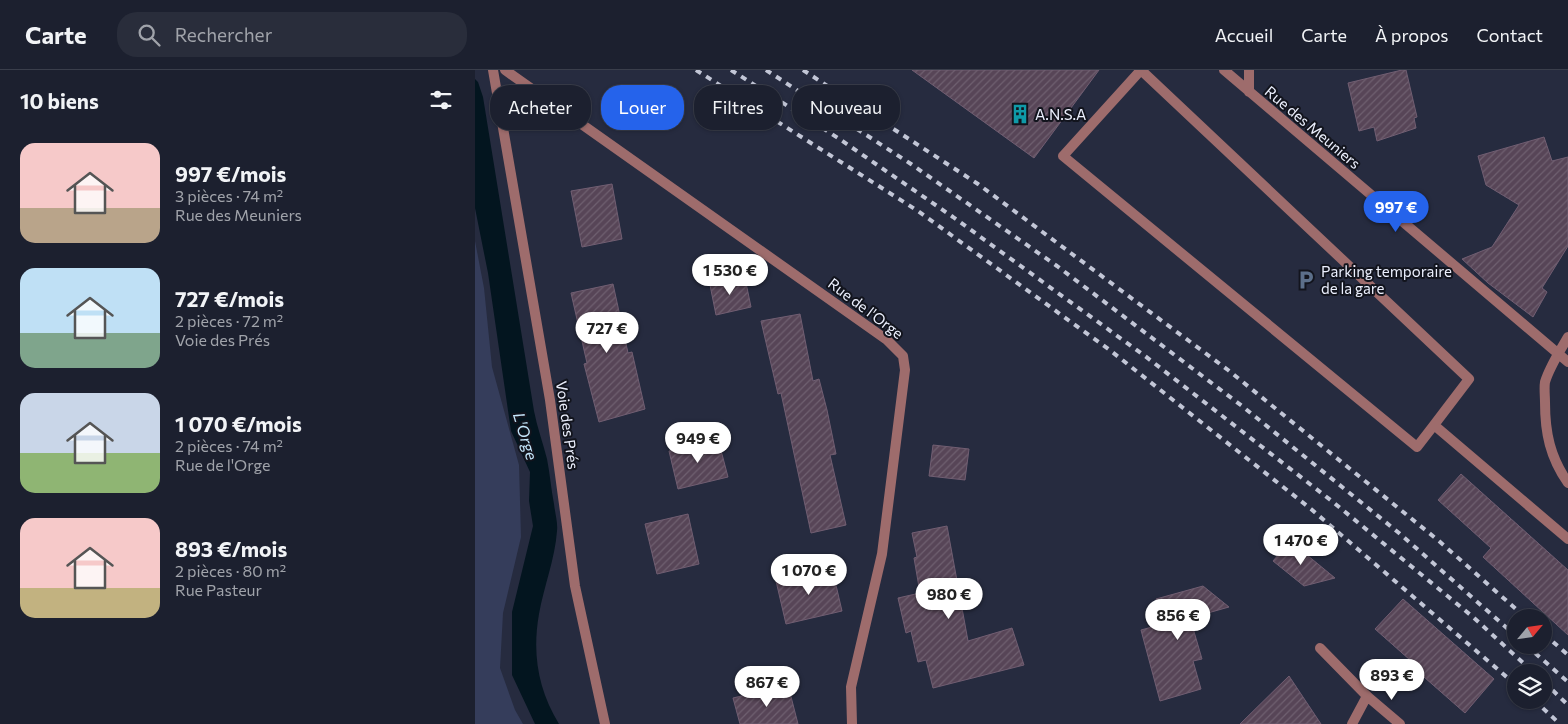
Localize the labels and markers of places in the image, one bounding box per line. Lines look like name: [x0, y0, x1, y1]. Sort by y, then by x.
building icon: A.N.S.A: [1009, 103, 1031, 125]
place label: A.N.S.A: [1035, 105, 1086, 123]
pin: 997 €: [1361, 190, 1431, 233]
pin: 1 530 €: [684, 254, 776, 296]
place label: Parking temporaire de la gare: [1321, 262, 1452, 297]
parking icon: Parking temporaire de la gare: [1295, 269, 1317, 291]
pin: 727 €: [572, 312, 642, 354]
pin: 949 €: [663, 422, 733, 464]
pin: 1 470 €: [1255, 524, 1347, 566]
pin: 1 070 €: [763, 554, 855, 596]
pin: 980 €: [914, 578, 984, 620]
pin: 856 €: [1143, 598, 1213, 641]
pin: 893 €: [1357, 658, 1427, 701]
pin: 867 €: [732, 666, 802, 708]

